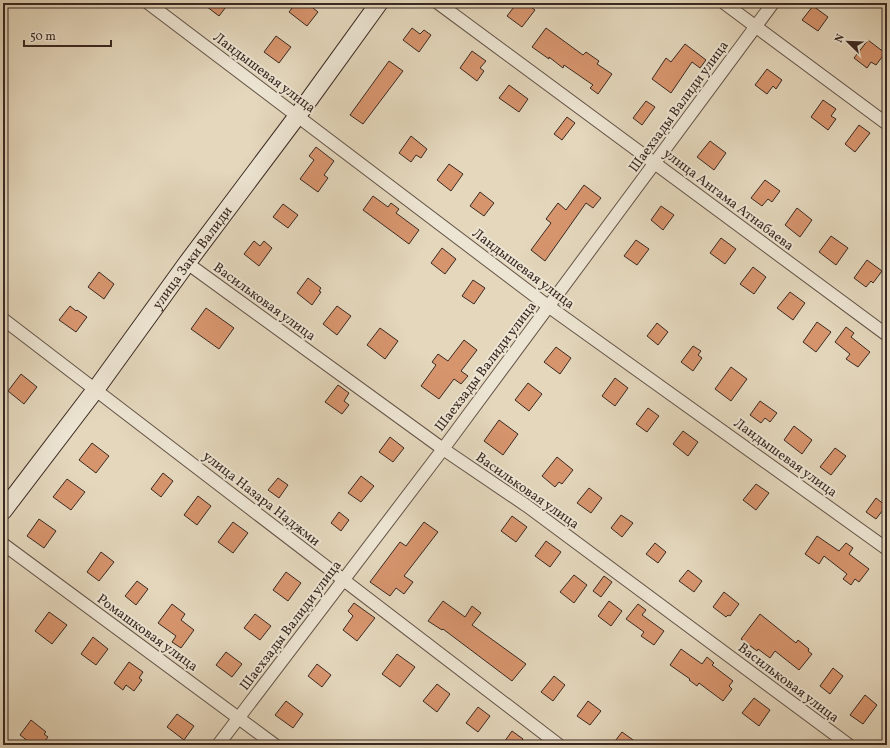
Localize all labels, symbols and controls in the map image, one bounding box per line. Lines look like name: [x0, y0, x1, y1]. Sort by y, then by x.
scale bar: [24, 22, 111, 48]
north arrow: [828, 22, 868, 62]
street label: Ландышевая улица: [209, 28, 319, 118]
text: 50 m: [30, 29, 56, 45]
text: N: [832, 32, 849, 45]
street label: Шаехзады Валиди улица: [625, 37, 733, 177]
street label: улица Ангама Атнабаева: [659, 145, 797, 256]
street label: улица Заки Валиди: [148, 202, 238, 314]
street label: Ландышевая улица: [468, 224, 578, 314]
street label: Васильковая улица: [209, 259, 319, 346]
street label: Шаехзады Валиди улица: [431, 298, 541, 436]
street label: Ландышевая улица: [729, 414, 841, 502]
street label: улица Назара Наджми: [198, 447, 324, 551]
street label: Васильковая улица: [472, 448, 583, 534]
street label: Шаехзады Валиди улица: [236, 557, 346, 695]
street label: Ромашковая улица: [93, 590, 202, 676]
street label: Васильковая улица: [734, 639, 843, 728]

